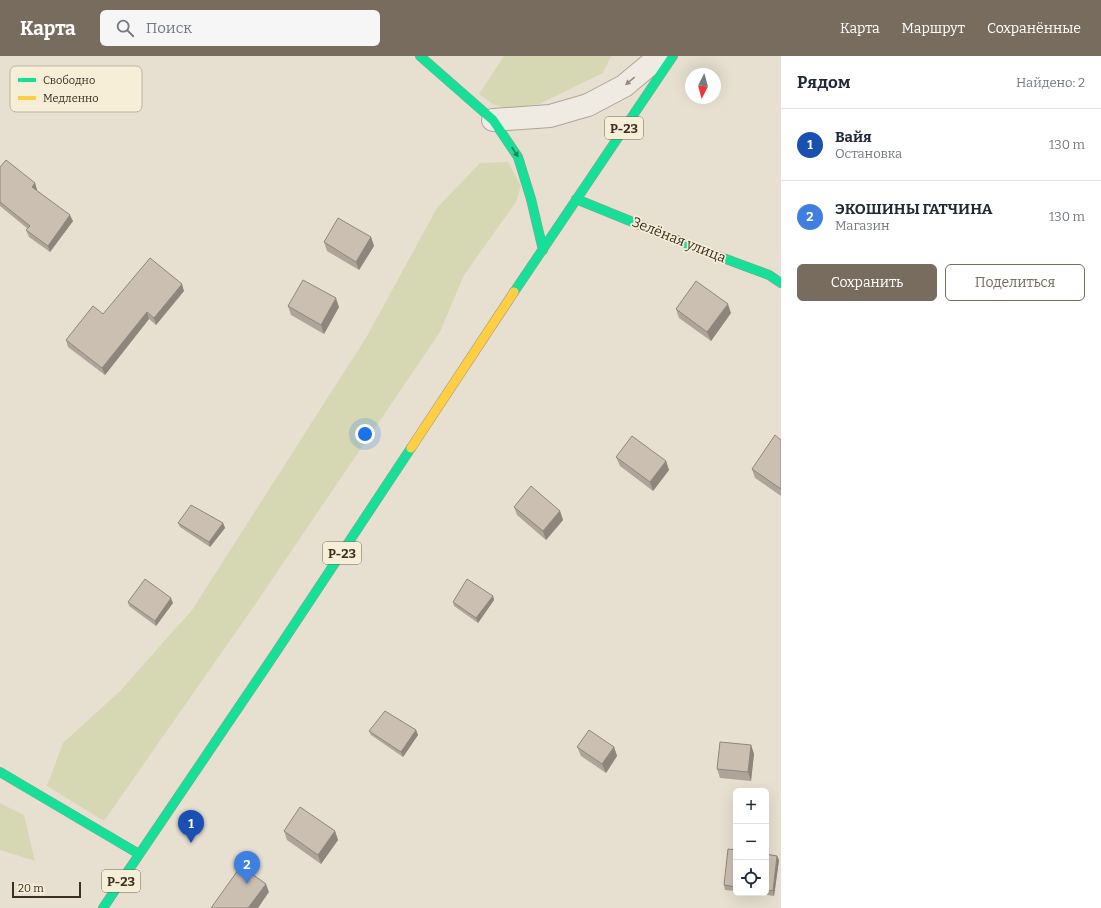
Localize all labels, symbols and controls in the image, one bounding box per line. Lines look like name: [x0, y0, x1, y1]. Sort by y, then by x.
search box: [100, 10, 380, 46]
text: Карта: [20, 17, 76, 40]
icon: search: [114, 17, 136, 39]
text: Поиск: [146, 19, 192, 37]
text: Карта: [840, 20, 880, 37]
text: Маршрут: [902, 20, 965, 37]
text: Сохранённые: [987, 20, 1081, 37]
legend: [10, 66, 142, 112]
north arrow: [685, 68, 721, 104]
text: Рядом: [797, 72, 850, 93]
text: Свободно: [43, 74, 95, 87]
text: Найдено: 2: [1016, 75, 1085, 90]
one-way arrow: [624, 77, 635, 86]
text: Медленно: [43, 92, 99, 105]
road number: Р-23: [605, 117, 643, 139]
text: Вайя: [835, 128, 872, 146]
text: 1: [807, 137, 813, 152]
text: 130 m: [1049, 137, 1085, 152]
one-way arrow: [511, 146, 518, 158]
text: Остановка: [835, 146, 902, 161]
text: ЭКОШИНЫ ГАТЧИНА: [835, 200, 992, 218]
text: 2: [806, 209, 814, 224]
text: 130 m: [1049, 209, 1085, 224]
street label: Зелёная улица: [629, 213, 729, 267]
text: Магазин: [835, 218, 890, 233]
button: Сохранить: [797, 264, 937, 301]
button: Поделиться: [945, 264, 1085, 301]
your location: [355, 424, 375, 444]
road number: Р-23: [323, 542, 361, 564]
map controls: [733, 788, 769, 896]
button: +: [733, 788, 769, 824]
pin: 1: [178, 810, 204, 843]
button: −: [733, 824, 769, 860]
pin: 2: [234, 851, 260, 884]
button: locate: [733, 860, 769, 896]
road number: Р-23: [102, 870, 140, 892]
scale bar: [12, 880, 81, 899]
text: 20 m: [18, 882, 44, 895]

